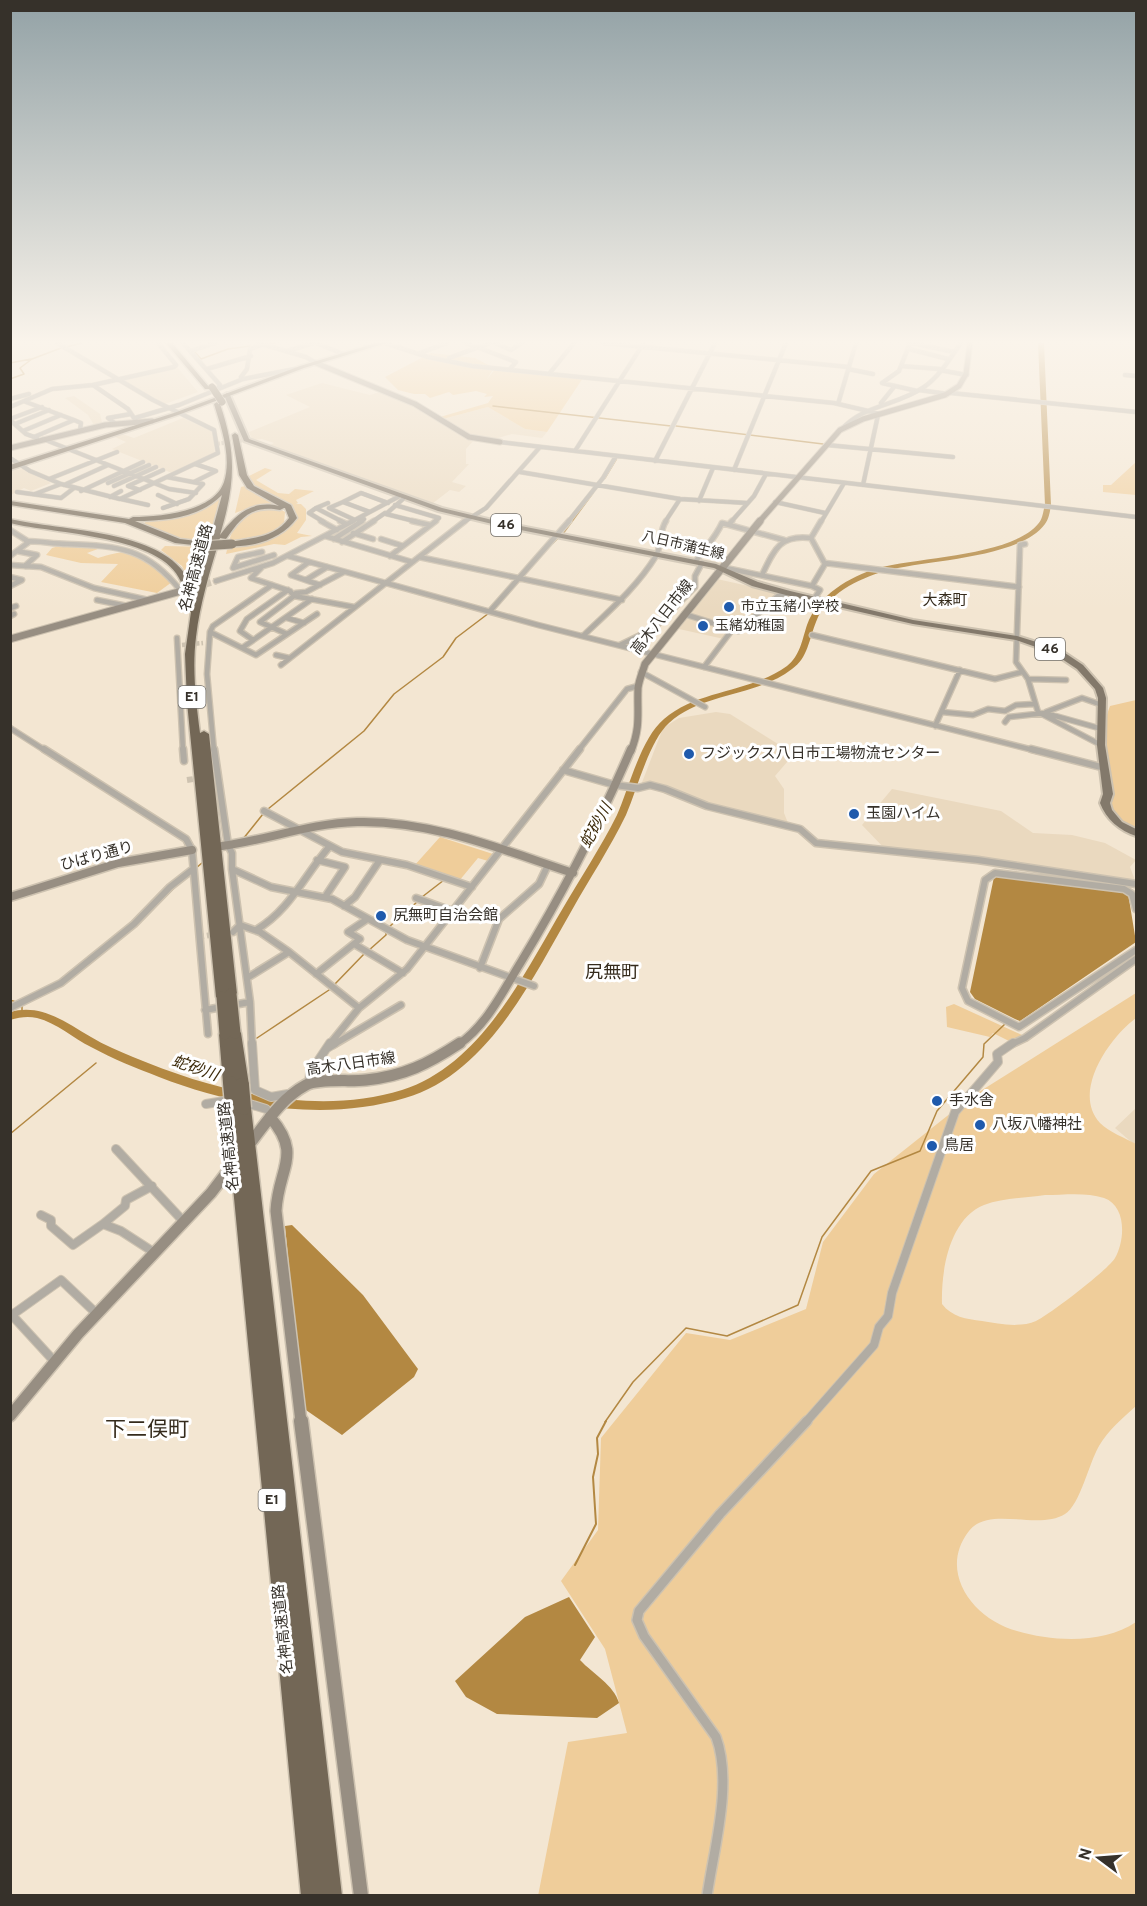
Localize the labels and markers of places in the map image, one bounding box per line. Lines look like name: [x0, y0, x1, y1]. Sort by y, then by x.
place label: 市立玉緒小学校: [741, 599, 839, 616]
marker: 市立玉緒小学校: [722, 600, 736, 614]
place label: 玉緒幼稚園: [715, 618, 785, 635]
marker: 玉緒幼稚園: [696, 619, 710, 633]
place label: フジックス八日市工場物流センター: [701, 745, 941, 764]
marker: フジックス八日市工場物流センター: [682, 747, 696, 761]
place label: 玉園ハイム: [866, 805, 940, 824]
marker: 玉園ハイム: [847, 807, 861, 821]
place label: 尻無町自治会館: [393, 907, 498, 926]
marker: 尻無町自治会館: [374, 909, 388, 923]
place label: 手水舎: [949, 1092, 994, 1111]
marker: 手水舎: [930, 1094, 944, 1108]
place label: 八坂八幡神社: [992, 1116, 1082, 1135]
marker: 八坂八幡神社: [973, 1118, 987, 1132]
place label: 鳥居: [944, 1137, 974, 1156]
marker: 鳥居: [925, 1139, 939, 1153]

